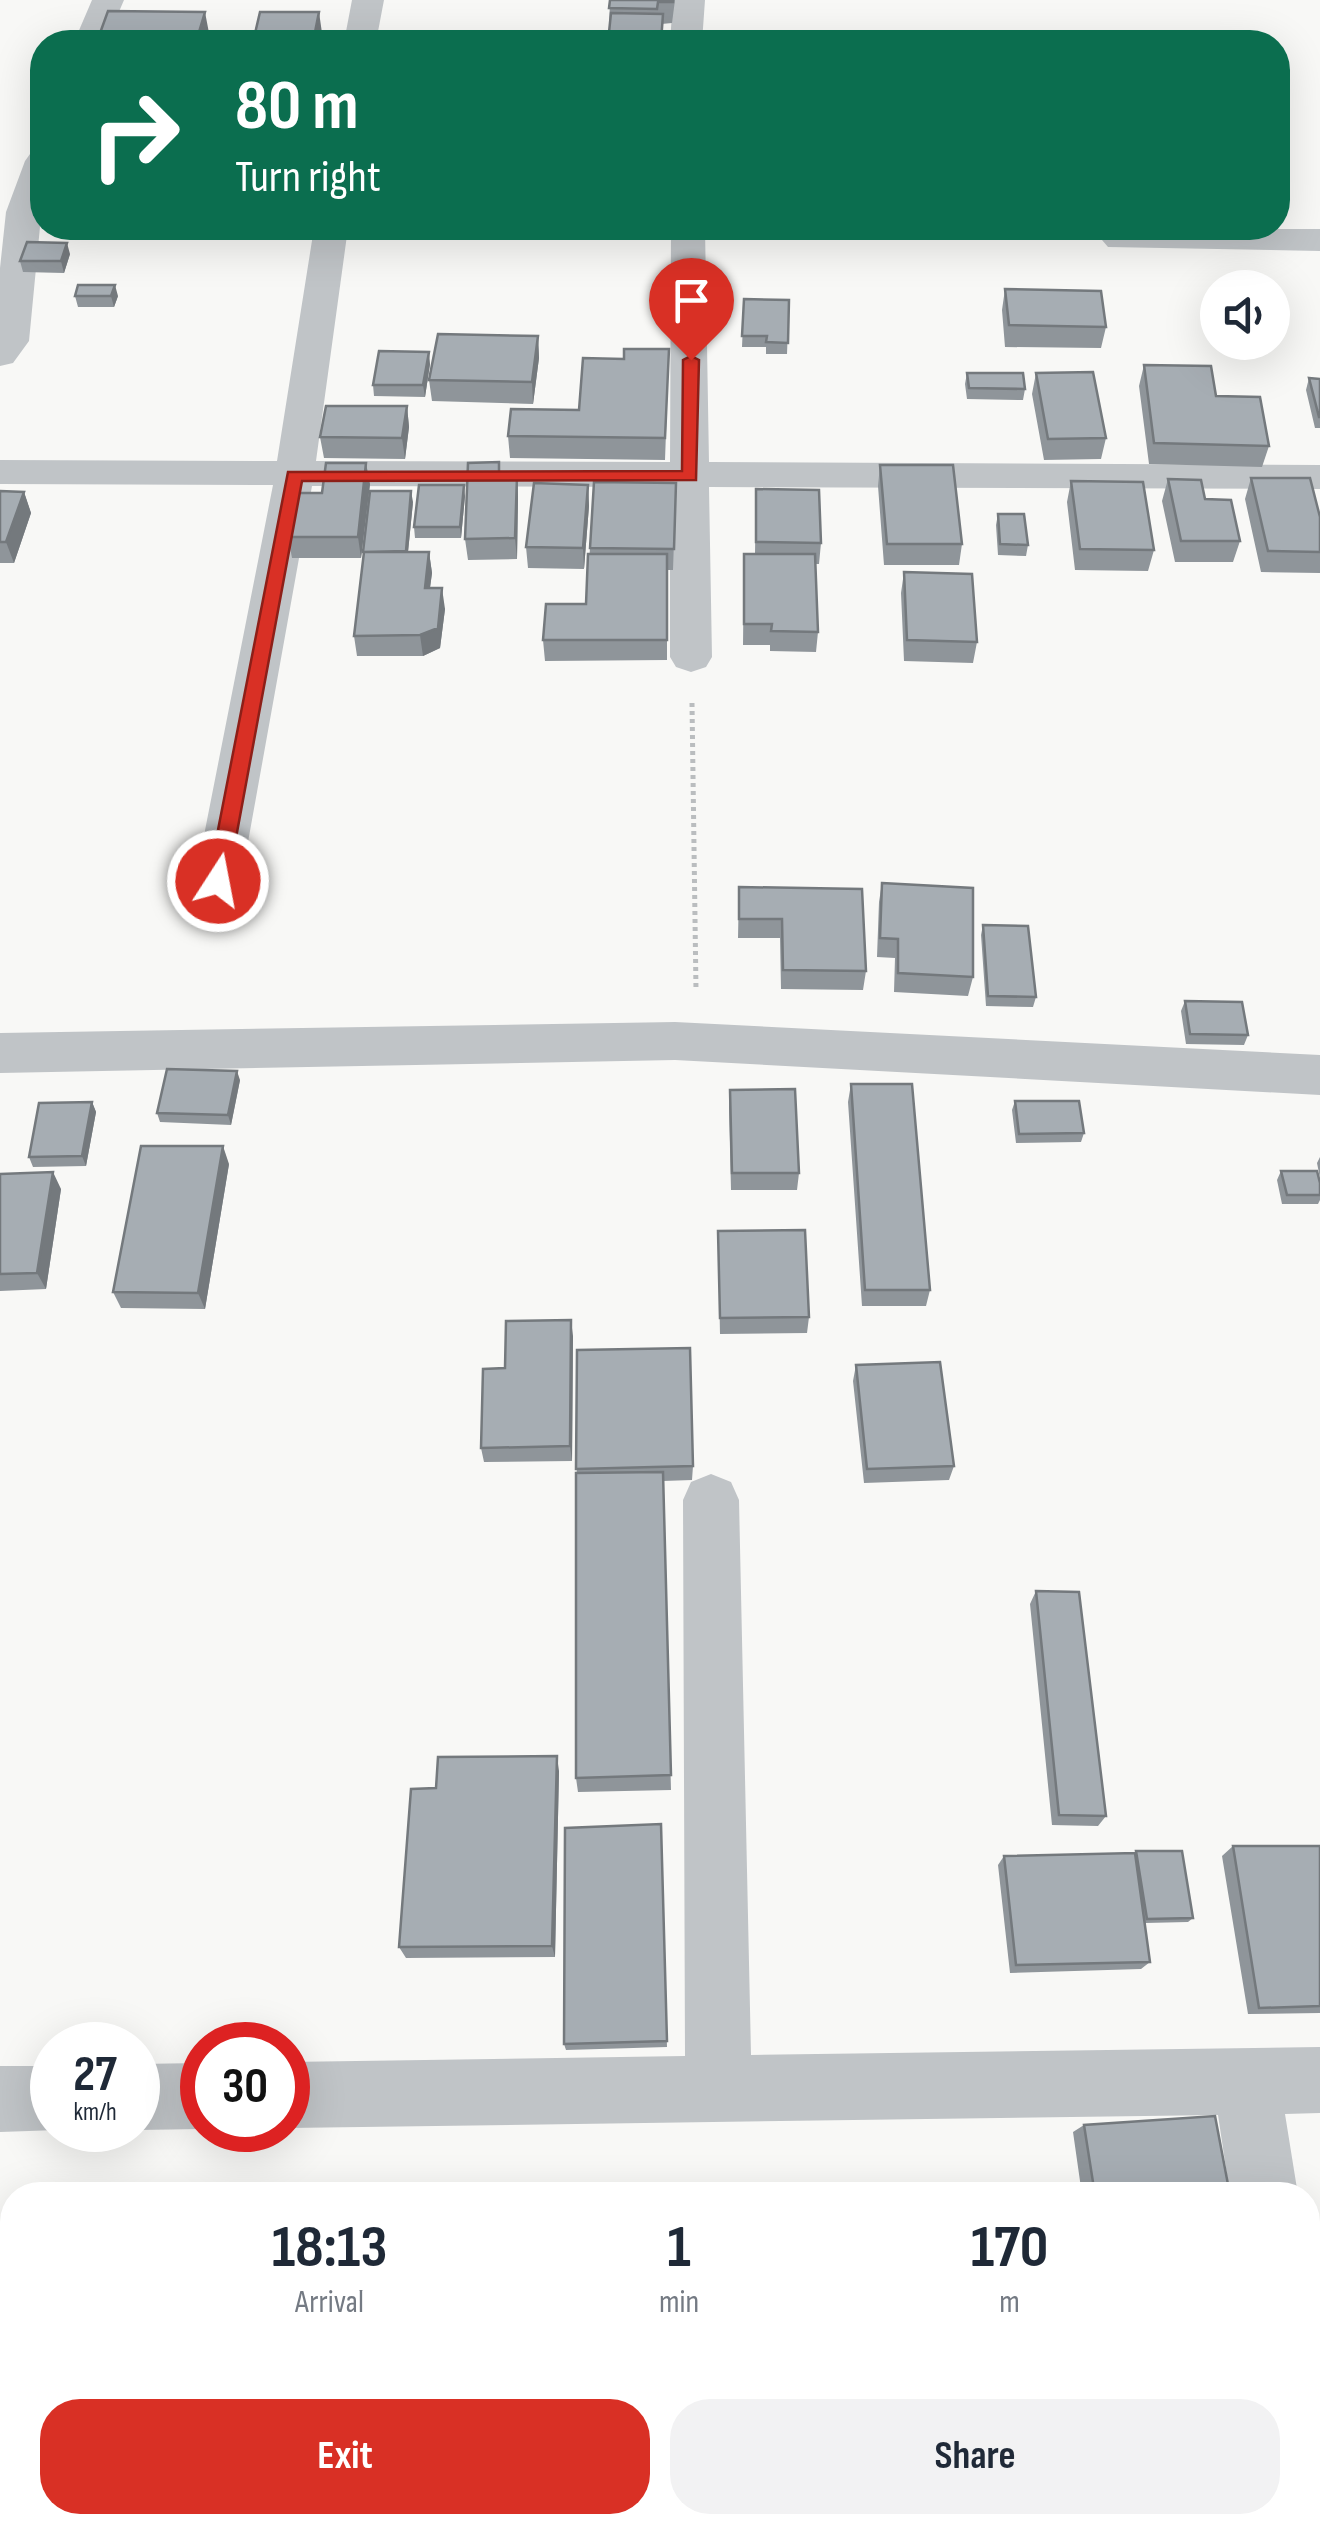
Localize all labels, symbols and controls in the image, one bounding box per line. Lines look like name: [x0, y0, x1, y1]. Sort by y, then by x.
text: 80 m: [235, 65, 359, 149]
icon: right: [70, 70, 200, 200]
text: Turn right: [235, 150, 381, 205]
pin: [649, 258, 734, 361]
map controls: [1200, 270, 1290, 360]
button: sound: [1200, 270, 1290, 360]
icon: arrive: [664, 273, 719, 328]
position arrow: [166, 829, 270, 933]
speed limit sign: 30: [180, 2022, 310, 2152]
text: 27: [73, 2045, 117, 2105]
text: km/h: [73, 2097, 117, 2128]
text: 18:13: [272, 2212, 387, 2284]
text: 1: [667, 2212, 691, 2284]
text: 170: [971, 2212, 1048, 2284]
text: Arrival: [295, 2283, 364, 2322]
text: min: [659, 2283, 699, 2322]
text: m: [999, 2283, 1020, 2322]
button: Exit: [40, 2399, 650, 2514]
button: Share: [670, 2399, 1280, 2514]

